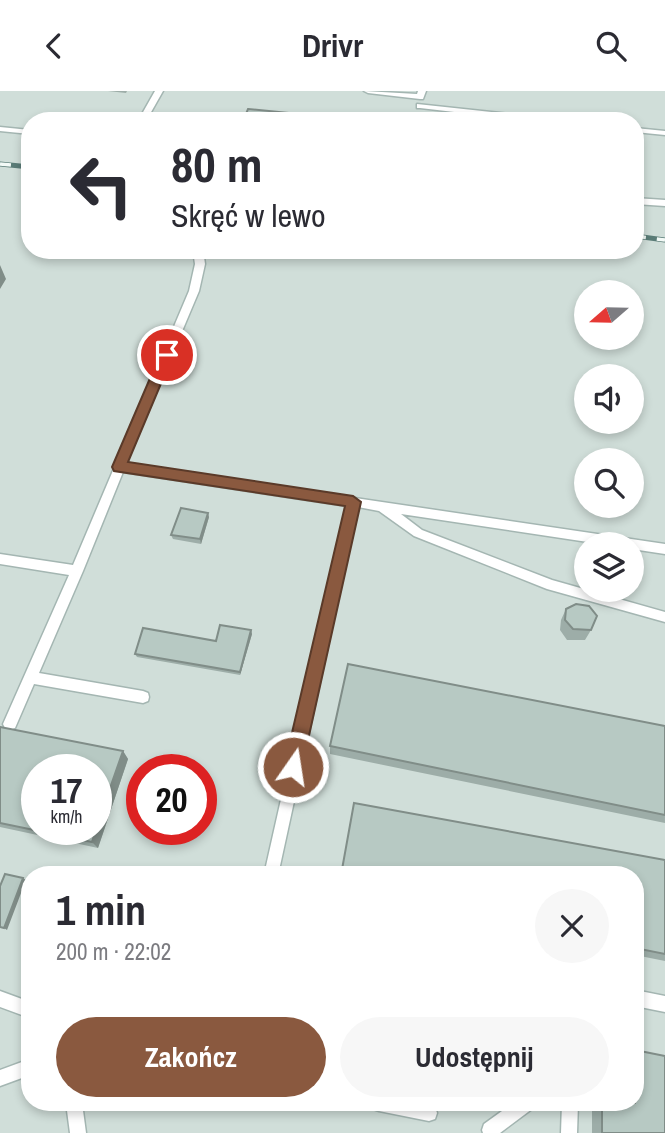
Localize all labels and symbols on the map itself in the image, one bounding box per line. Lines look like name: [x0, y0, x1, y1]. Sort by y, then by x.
north arrow: [574, 280, 644, 350]
pin: [137, 325, 197, 385]
position arrow: [256, 730, 330, 804]
speed limit sign: 20: [126, 754, 217, 845]

